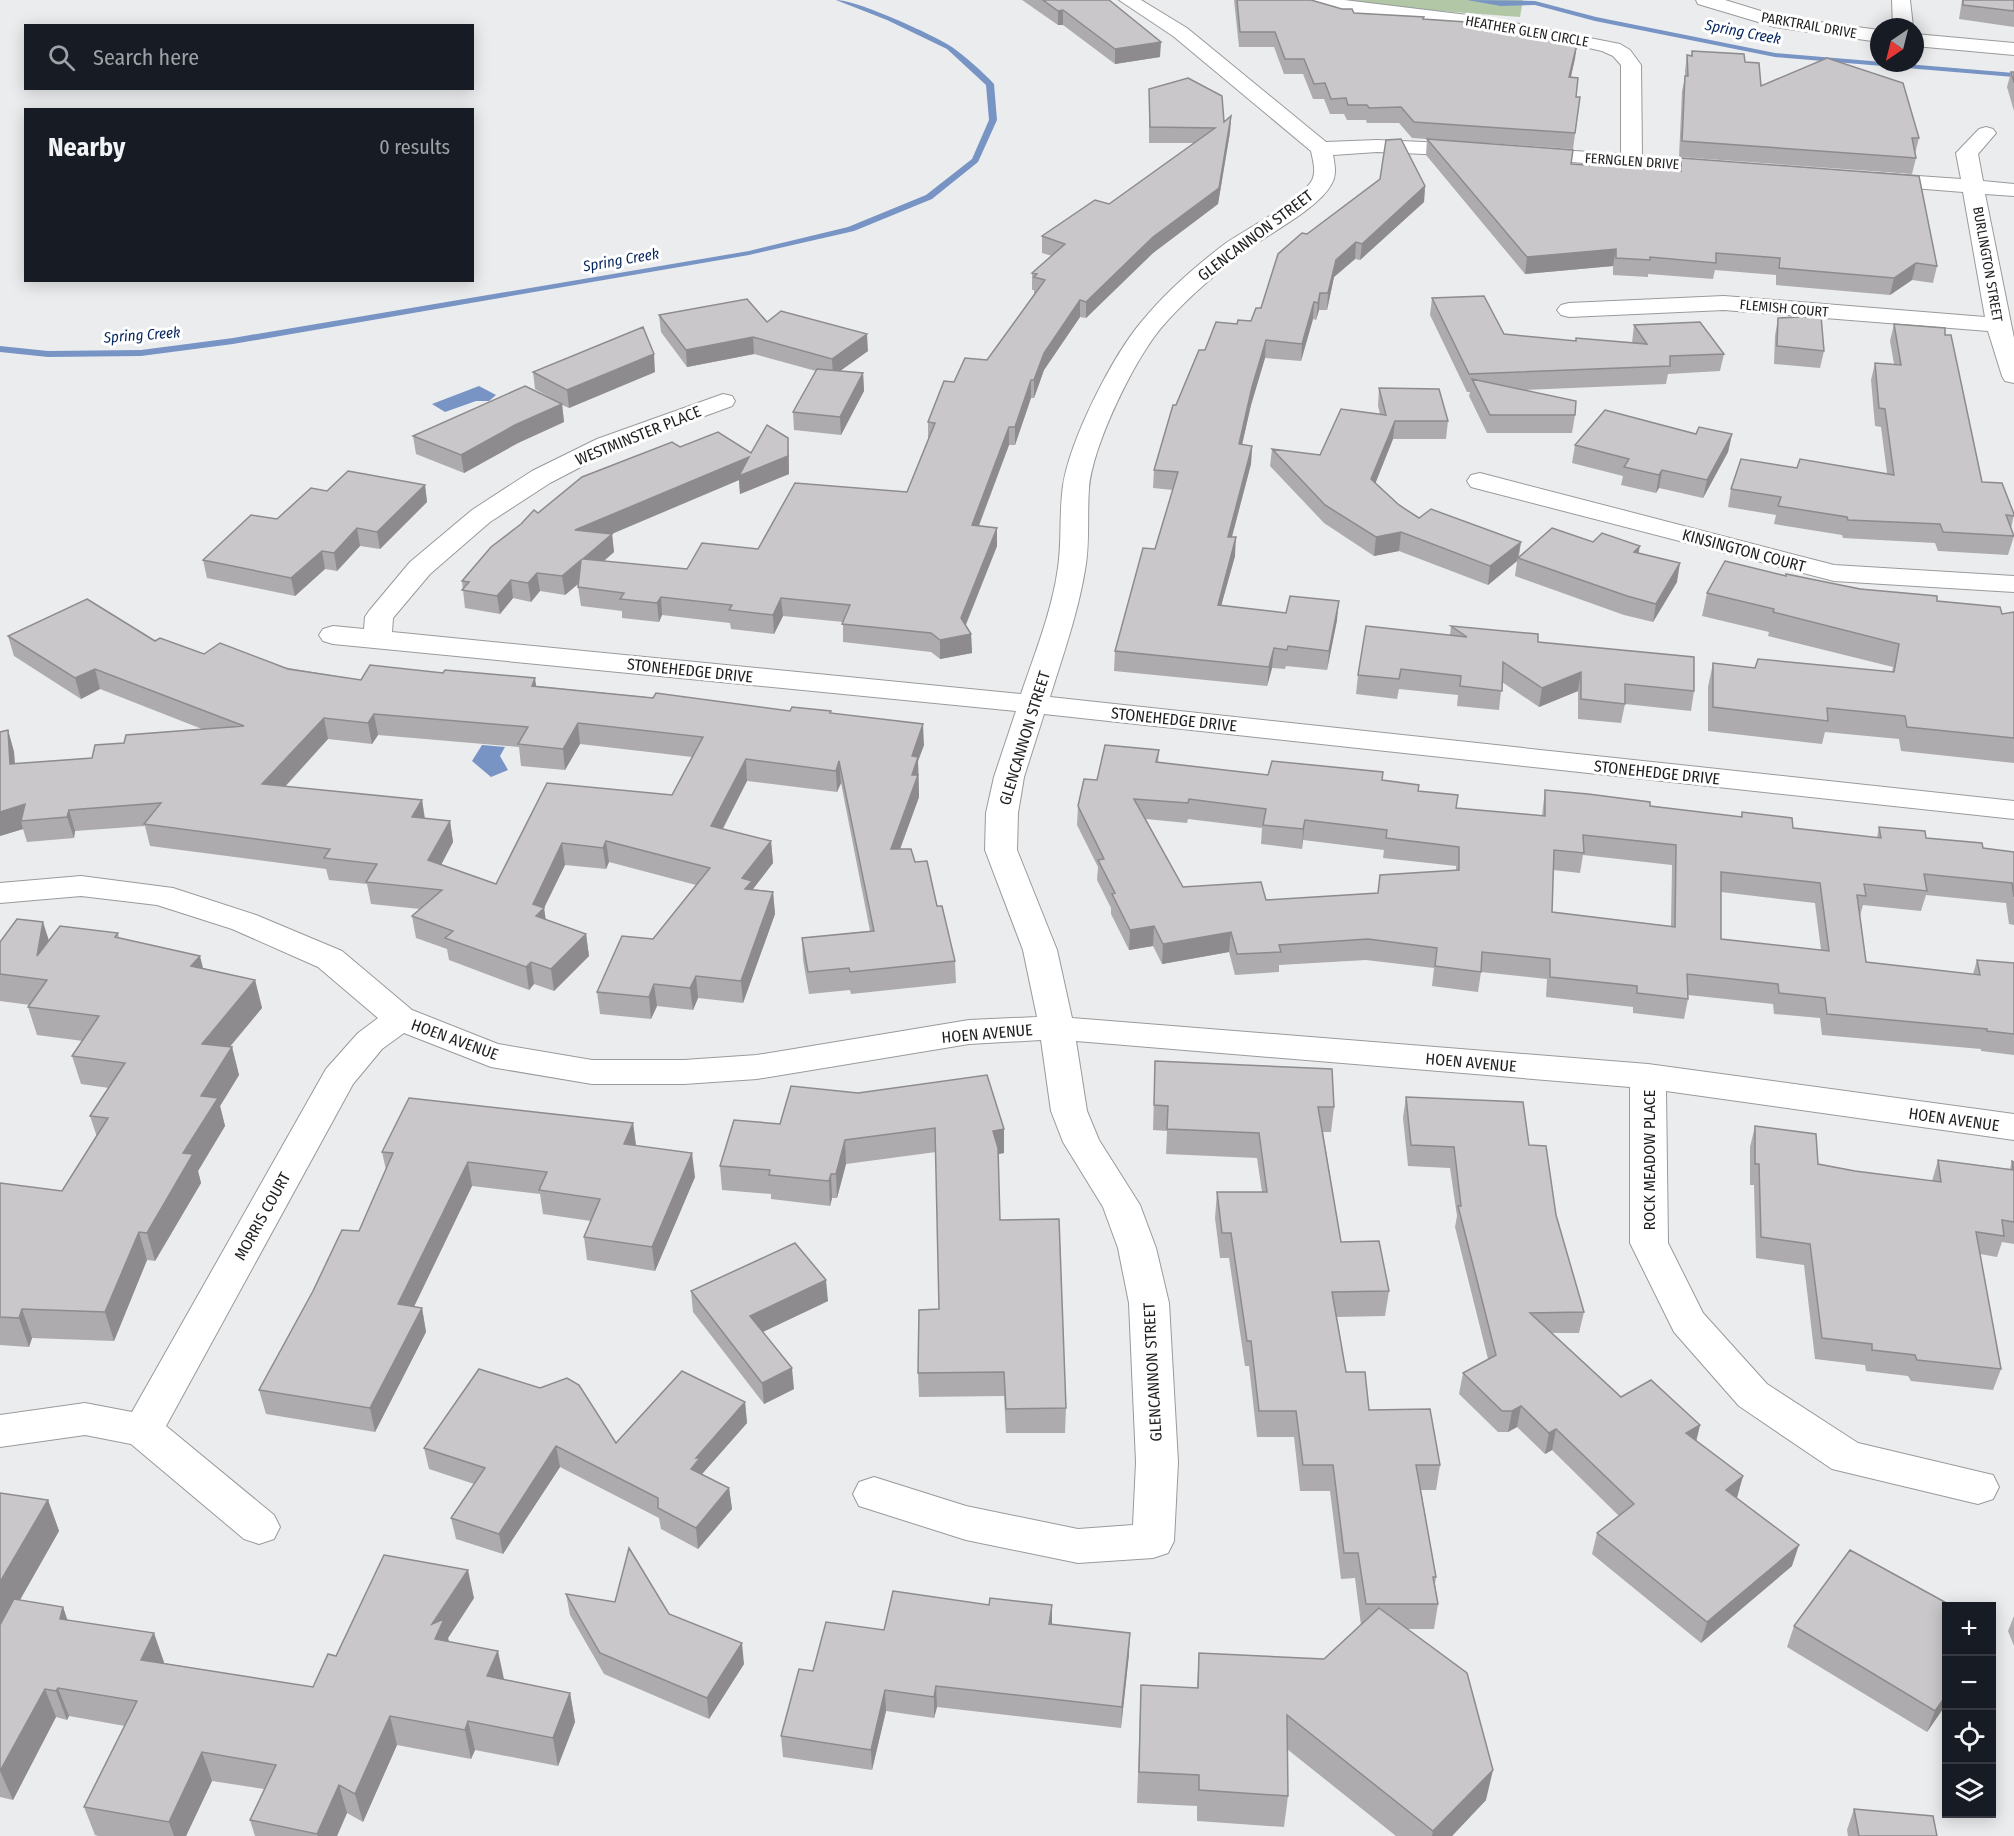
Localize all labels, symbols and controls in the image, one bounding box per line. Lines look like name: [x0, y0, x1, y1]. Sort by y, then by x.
street label: PARKTRAIL DRIVE: [1760, 9, 1858, 42]
street label: HEATHER GLEN CIRCLE: [1464, 12, 1590, 51]
water label: Spring Creek: [1702, 16, 1783, 48]
north arrow: [1870, 18, 1924, 72]
search box: [24, 24, 474, 90]
icon: search: [45, 41, 78, 74]
text: Search here: [93, 44, 199, 71]
text: Nearby: [48, 132, 125, 163]
text: 0 results: [379, 135, 450, 159]
street label: FERNGLEN DRIVE: [1584, 150, 1680, 173]
street label: GLENCANNON STREET: [1194, 186, 1317, 285]
street label: BURLINGTON STREET: [1969, 205, 2006, 323]
water label: Spring Creek: [581, 244, 661, 276]
street label: FLEMISH COURT: [1739, 296, 1830, 321]
water label: Spring Creek: [102, 323, 182, 347]
street label: WESTMINSTER PLACE: [573, 402, 704, 469]
street label: KINSINGTON COURT: [1680, 525, 1808, 576]
street label: STONEHEDGE DRIVE: [626, 654, 754, 687]
street label: GLENCANNON STREET: [995, 668, 1054, 807]
street label: STONEHEDGE DRIVE: [1110, 703, 1238, 736]
street label: STONEHEDGE DRIVE: [1593, 756, 1721, 789]
street label: HOEN AVENUE: [409, 1015, 501, 1064]
street label: HOEN AVENUE: [941, 1020, 1033, 1047]
street label: HOEN AVENUE: [1425, 1049, 1517, 1076]
street label: ROCK MEADOW PLACE: [1640, 1090, 1659, 1230]
street label: HOEN AVENUE: [1907, 1104, 2000, 1135]
street label: MORRIS COURT: [230, 1168, 295, 1264]
street label: GLENCANNON STREET: [1139, 1301, 1166, 1442]
map controls: [1942, 1602, 1996, 1818]
button: +: [1942, 1602, 1996, 1656]
button: −: [1942, 1656, 1996, 1710]
button: locate: [1942, 1710, 1996, 1764]
button: layers: [1942, 1764, 1996, 1818]

